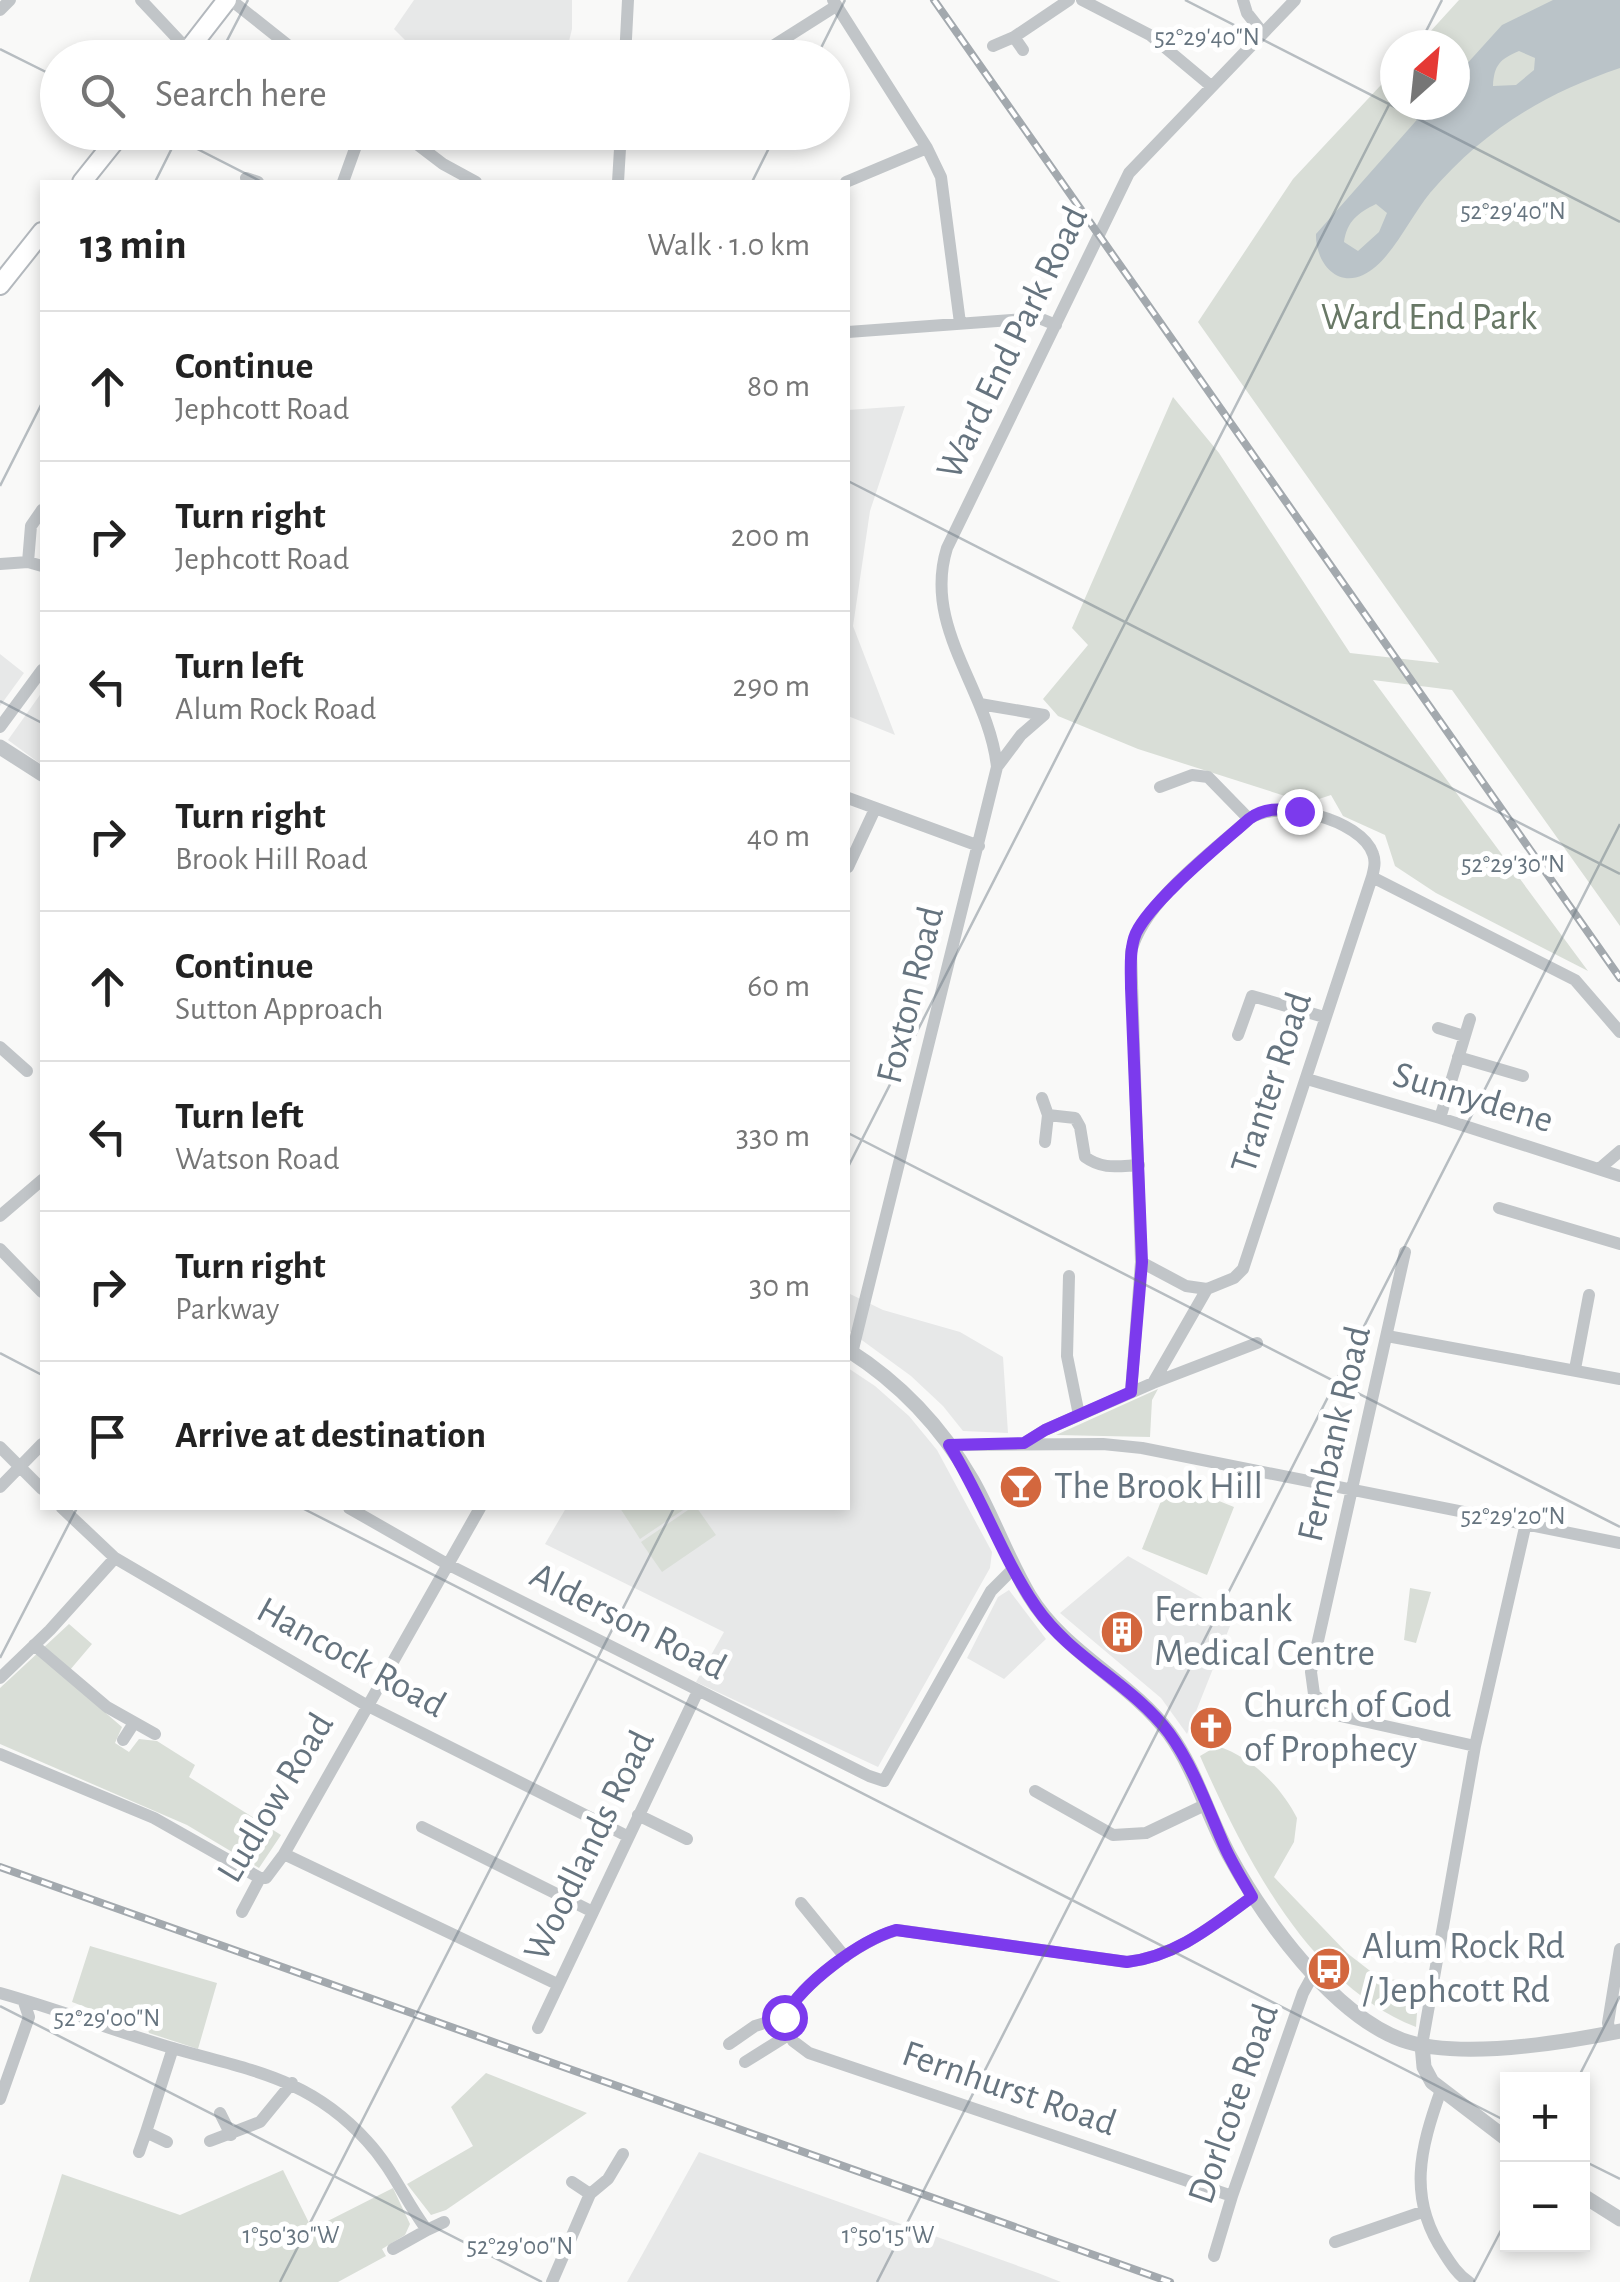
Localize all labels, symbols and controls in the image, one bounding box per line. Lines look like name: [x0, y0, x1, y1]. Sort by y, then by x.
text: 52°29'40"N: [1154, 25, 1260, 50]
north arrow: [1380, 30, 1470, 120]
search box: [40, 40, 850, 150]
icon: search: [75, 68, 130, 123]
text: Search here: [155, 76, 327, 114]
text: 52°29'40"N: [1460, 199, 1566, 224]
street label: Ward End Park Road: [931, 201, 1095, 485]
text: 13 min: [80, 224, 187, 266]
text: Walk · 1.0 km: [647, 229, 810, 261]
park label: Ward End Park: [1321, 299, 1538, 337]
text: Continue: [175, 348, 313, 386]
icon: ahead: [80, 359, 135, 414]
text: 80 m: [747, 370, 810, 402]
text: Jephcott Road: [175, 393, 349, 425]
text: Turn right: [175, 498, 325, 536]
icon: right: [80, 509, 135, 564]
text: 200 m: [731, 520, 810, 552]
text: Jephcott Road: [175, 543, 349, 575]
text: Turn left: [175, 648, 303, 686]
icon: left: [80, 659, 135, 714]
text: 290 m: [733, 670, 810, 702]
text: Alum Rock Road: [175, 693, 376, 725]
route end: [1277, 789, 1323, 835]
text: Turn right: [175, 798, 325, 836]
icon: right: [80, 809, 135, 864]
text: 40 m: [747, 820, 810, 852]
text: Brook Hill Road: [175, 843, 368, 875]
text: 52°29'30"N: [1461, 852, 1565, 877]
street label: Foxton Road: [871, 903, 951, 1087]
text: Continue: [175, 948, 313, 986]
icon: ahead: [80, 959, 135, 1014]
text: 60 m: [747, 970, 810, 1002]
street label: Tranter Road: [1225, 988, 1319, 1178]
text: Sutton Approach: [175, 993, 383, 1025]
street label: Sunnydene: [1389, 1056, 1557, 1140]
text: Turn left: [175, 1098, 303, 1136]
icon: left: [80, 1109, 135, 1164]
text: 330 m: [736, 1120, 810, 1152]
text: Watson Road: [175, 1143, 340, 1175]
text: Turn right: [175, 1248, 325, 1286]
icon: right: [80, 1259, 135, 1314]
text: 30 m: [749, 1270, 810, 1302]
text: Parkway: [175, 1293, 279, 1325]
street label: Fernbank Road: [1292, 1323, 1378, 1545]
icon: arrive: [80, 1409, 135, 1464]
text: Arrive at destination: [175, 1417, 486, 1455]
bar icon: The Brook Hill: [998, 1464, 1044, 1510]
place label: The Brook Hill: [1054, 1468, 1263, 1506]
text: 52°29'20"N: [1460, 1504, 1566, 1529]
street label: Alderson Road: [524, 1556, 732, 1688]
street label: Hancock Road: [250, 1591, 452, 1725]
place label: Fernbank Medical Centre: [1154, 1591, 1375, 1673]
building icon: Fernbank Medical Centre: [1099, 1609, 1145, 1655]
place label: Church of God of Prophecy: [1244, 1687, 1451, 1769]
church icon: Church of God of Prophecy: [1188, 1705, 1234, 1751]
street label: Ludlow Road: [211, 1707, 341, 1889]
street label: Woodlands Road: [518, 1725, 662, 1967]
place label: Alum Rock Rd / Jephcott Rd: [1362, 1928, 1565, 2010]
bus stop icon: Alum Rock Rd / Jephcott Rd: [1306, 1946, 1352, 1992]
route start: [762, 1995, 808, 2041]
street label: Dorlcote Road: [1182, 1999, 1286, 2209]
text: 52°29'00"N: [54, 2006, 160, 2031]
street label: Fernhurst Road: [897, 2035, 1121, 2143]
map controls: [1500, 2072, 1590, 2252]
button: +: [1500, 2072, 1590, 2162]
button: −: [1500, 2162, 1590, 2252]
text: 1°50'30"W: [243, 2223, 340, 2248]
text: 1°50'15"W: [842, 2223, 935, 2248]
text: 52°29'00"N: [467, 2234, 573, 2259]

